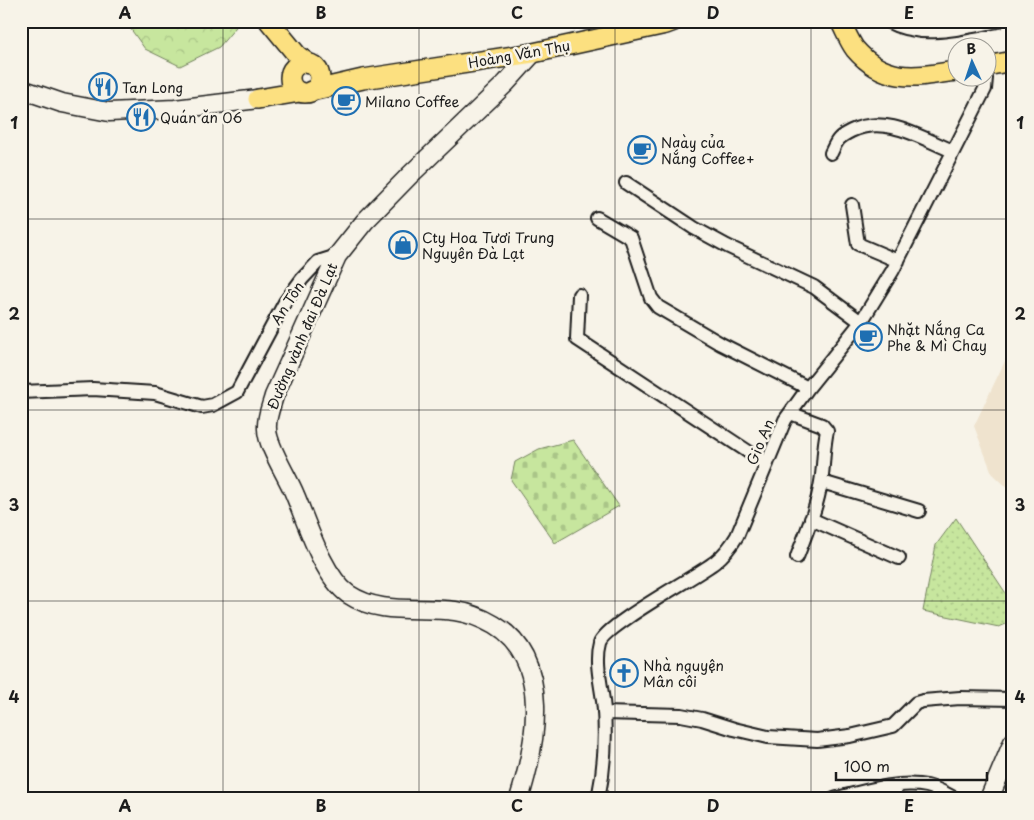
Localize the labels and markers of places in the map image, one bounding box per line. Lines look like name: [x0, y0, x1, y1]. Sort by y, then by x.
restaurant icon: Tan Long: [88, 72, 118, 102]
place label: Tan Long: [122, 77, 183, 98]
cafe icon: Milano Coffee: [331, 86, 361, 116]
place label: Milano Coffee: [365, 91, 459, 112]
restaurant icon: Quán ăn 06: [126, 102, 156, 132]
place label: Quán ăn 06: [160, 107, 242, 128]
place label: Ngày của Nắng Coffee+: [661, 132, 755, 169]
cafe icon: Ngày của Nắng Coffee+: [627, 135, 657, 165]
place label: Cty Hoa Tươi Trung Nguyên Đà Lạt: [422, 227, 554, 264]
shop icon: Cty Hoa Tươi Trung Nguyên Đà Lạt: [388, 230, 418, 260]
place label: Nhặt Nắng Ca Phe & Mì Chay: [887, 319, 987, 356]
cafe icon: Nhặt Nắng Ca Phe & Mì Chay: [853, 322, 883, 352]
place label: Nhà nguyện Mân côi: [643, 655, 724, 692]
church icon: Nhà nguyện Mân côi: [609, 658, 639, 688]

